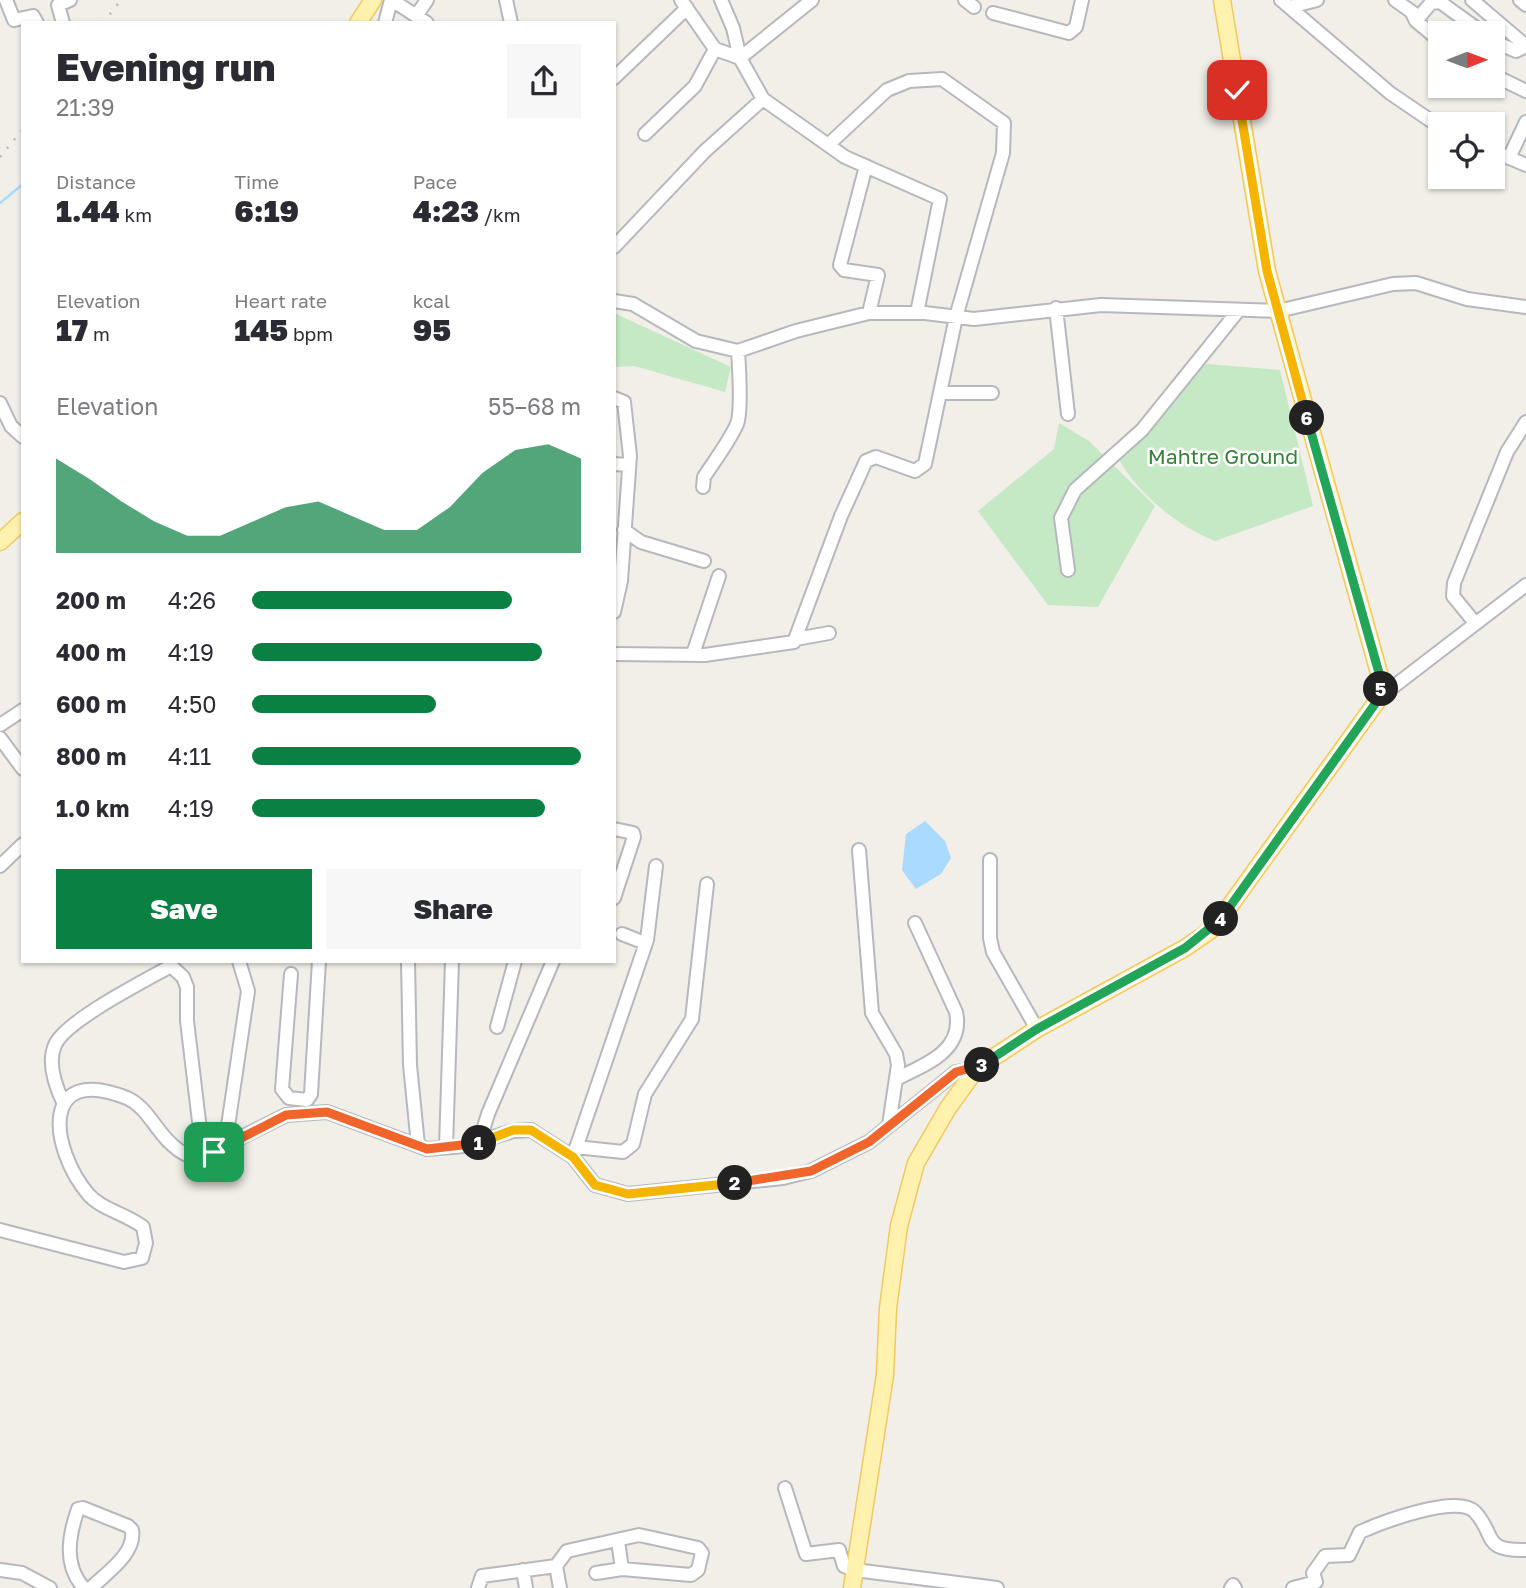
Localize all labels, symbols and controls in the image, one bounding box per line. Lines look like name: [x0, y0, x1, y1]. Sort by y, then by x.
north arrow: [1428, 21, 1505, 98]
map controls: [1428, 21, 1505, 189]
text: Evening run: [56, 44, 275, 89]
button: share: [507, 44, 581, 118]
pin: [1207, 60, 1267, 120]
icon: check: [1218, 71, 1256, 109]
text: 21:39: [56, 93, 115, 121]
button: locate: [1428, 112, 1505, 189]
text: Distance: [56, 170, 136, 193]
text: Time: [234, 170, 279, 193]
text: Pace: [413, 170, 457, 193]
text: 1.44: [56, 193, 120, 229]
text: 6:19: [234, 193, 299, 229]
text: 4:23: [413, 193, 479, 229]
text: km: [120, 203, 152, 226]
text: /km: [479, 203, 521, 226]
text: Elevation: [56, 289, 141, 312]
text: Heart rate: [234, 289, 327, 312]
text: kcal: [413, 289, 450, 312]
text: 17: [56, 312, 88, 348]
text: 145: [234, 312, 288, 348]
text: 95: [413, 312, 451, 348]
text: m: [88, 322, 110, 345]
text: bpm: [288, 322, 333, 345]
text: Elevation: [56, 392, 158, 420]
text: 55–68 m: [488, 392, 581, 420]
pin: 6: [1290, 400, 1324, 436]
text: 6: [1300, 406, 1313, 429]
park label: Mahtre Ground: [1148, 443, 1298, 469]
text: 200 m: [56, 586, 126, 614]
text: 4:26: [168, 586, 216, 614]
text: 400 m: [56, 638, 126, 666]
text: 4:19: [168, 638, 214, 666]
pin: 5: [1364, 672, 1398, 706]
text: 5: [1375, 677, 1386, 700]
text: 600 m: [56, 690, 126, 718]
text: 4:50: [168, 690, 217, 718]
text: 800 m: [56, 742, 127, 770]
text: 4:11: [168, 742, 211, 770]
text: 1.0 km: [56, 794, 129, 822]
text: 4:19: [168, 794, 214, 822]
button: Save: [56, 869, 312, 949]
button: Share: [326, 869, 581, 949]
pin: 4: [1204, 902, 1238, 936]
text: 4: [1215, 907, 1226, 930]
pin: 3: [964, 1048, 1000, 1082]
text: 3: [976, 1053, 987, 1076]
pin: [184, 1122, 244, 1182]
pin: 1: [462, 1126, 496, 1160]
text: 1: [474, 1131, 483, 1154]
icon: arrive: [195, 1133, 233, 1171]
pin: 2: [718, 1166, 752, 1200]
text: 2: [729, 1171, 740, 1194]

